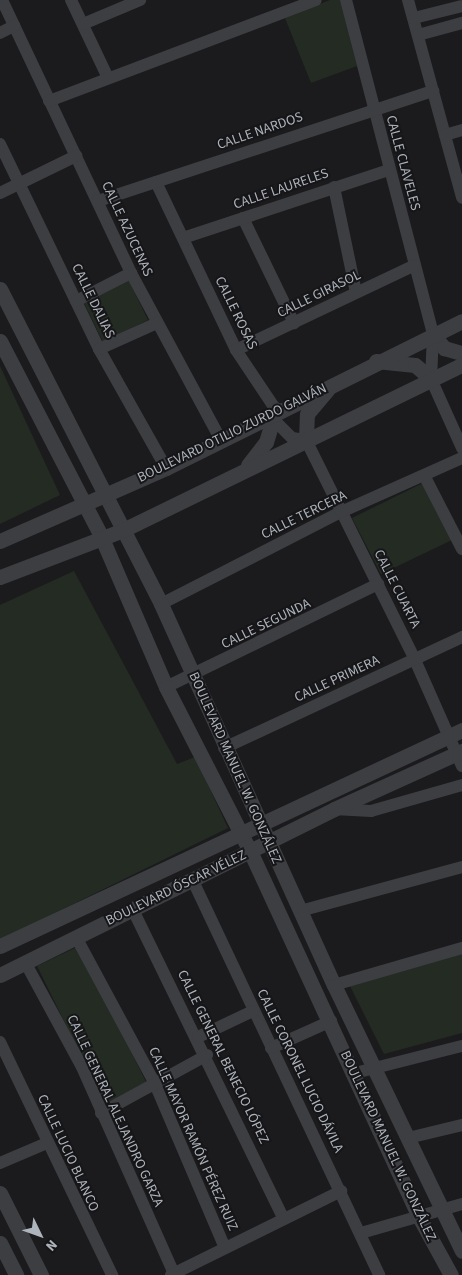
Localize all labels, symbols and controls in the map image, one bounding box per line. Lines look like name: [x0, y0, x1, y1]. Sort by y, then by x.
street label: CALLE NARDOS: [215, 109, 305, 153]
street label: CALLE CLAVELES: [382, 114, 424, 212]
street label: CALLE LAURELES: [231, 165, 331, 213]
street label: CALLE AZUCENAS: [98, 179, 156, 279]
street label: CALLE DALIAS: [68, 261, 118, 341]
street label: CALLE GIRASOL: [275, 267, 363, 321]
street label: CALLE ROSAS: [211, 274, 261, 352]
street label: BOULEVARD OTILIO ZURDO GALVÁN: [135, 380, 329, 486]
street label: CALLE TERCERA: [258, 487, 350, 543]
street label: CALLE CUARTA: [370, 547, 424, 631]
street label: CALLE SEGUNDA: [219, 595, 313, 653]
street label: CALLE PRIMERA: [292, 652, 382, 706]
street label: BOULEVARD MANUEL W. GONZÁLEZ: [185, 669, 285, 867]
street label: BOULEVARD ÓSCAR VÉLEZ: [103, 847, 249, 929]
street label: CALLE GENERAL BENECIO LÓPEZ: [174, 967, 272, 1147]
street label: CALLE CORONEL LUCIO DÁVILA: [253, 986, 347, 1156]
street label: CALLE GENERAL ALEJANDRO GARZA: [63, 1012, 167, 1210]
street label: CALLE MAYOR RAMÓN PÉREZ RUIZ: [145, 1044, 241, 1234]
street label: BOULEVARD MANUEL W. GONZÁLEZ: [336, 1048, 440, 1244]
street label: CALLE LUCIO BLANCO: [34, 1092, 102, 1214]
north arrow: [15, 1210, 65, 1260]
text: N: [41, 1235, 62, 1255]

